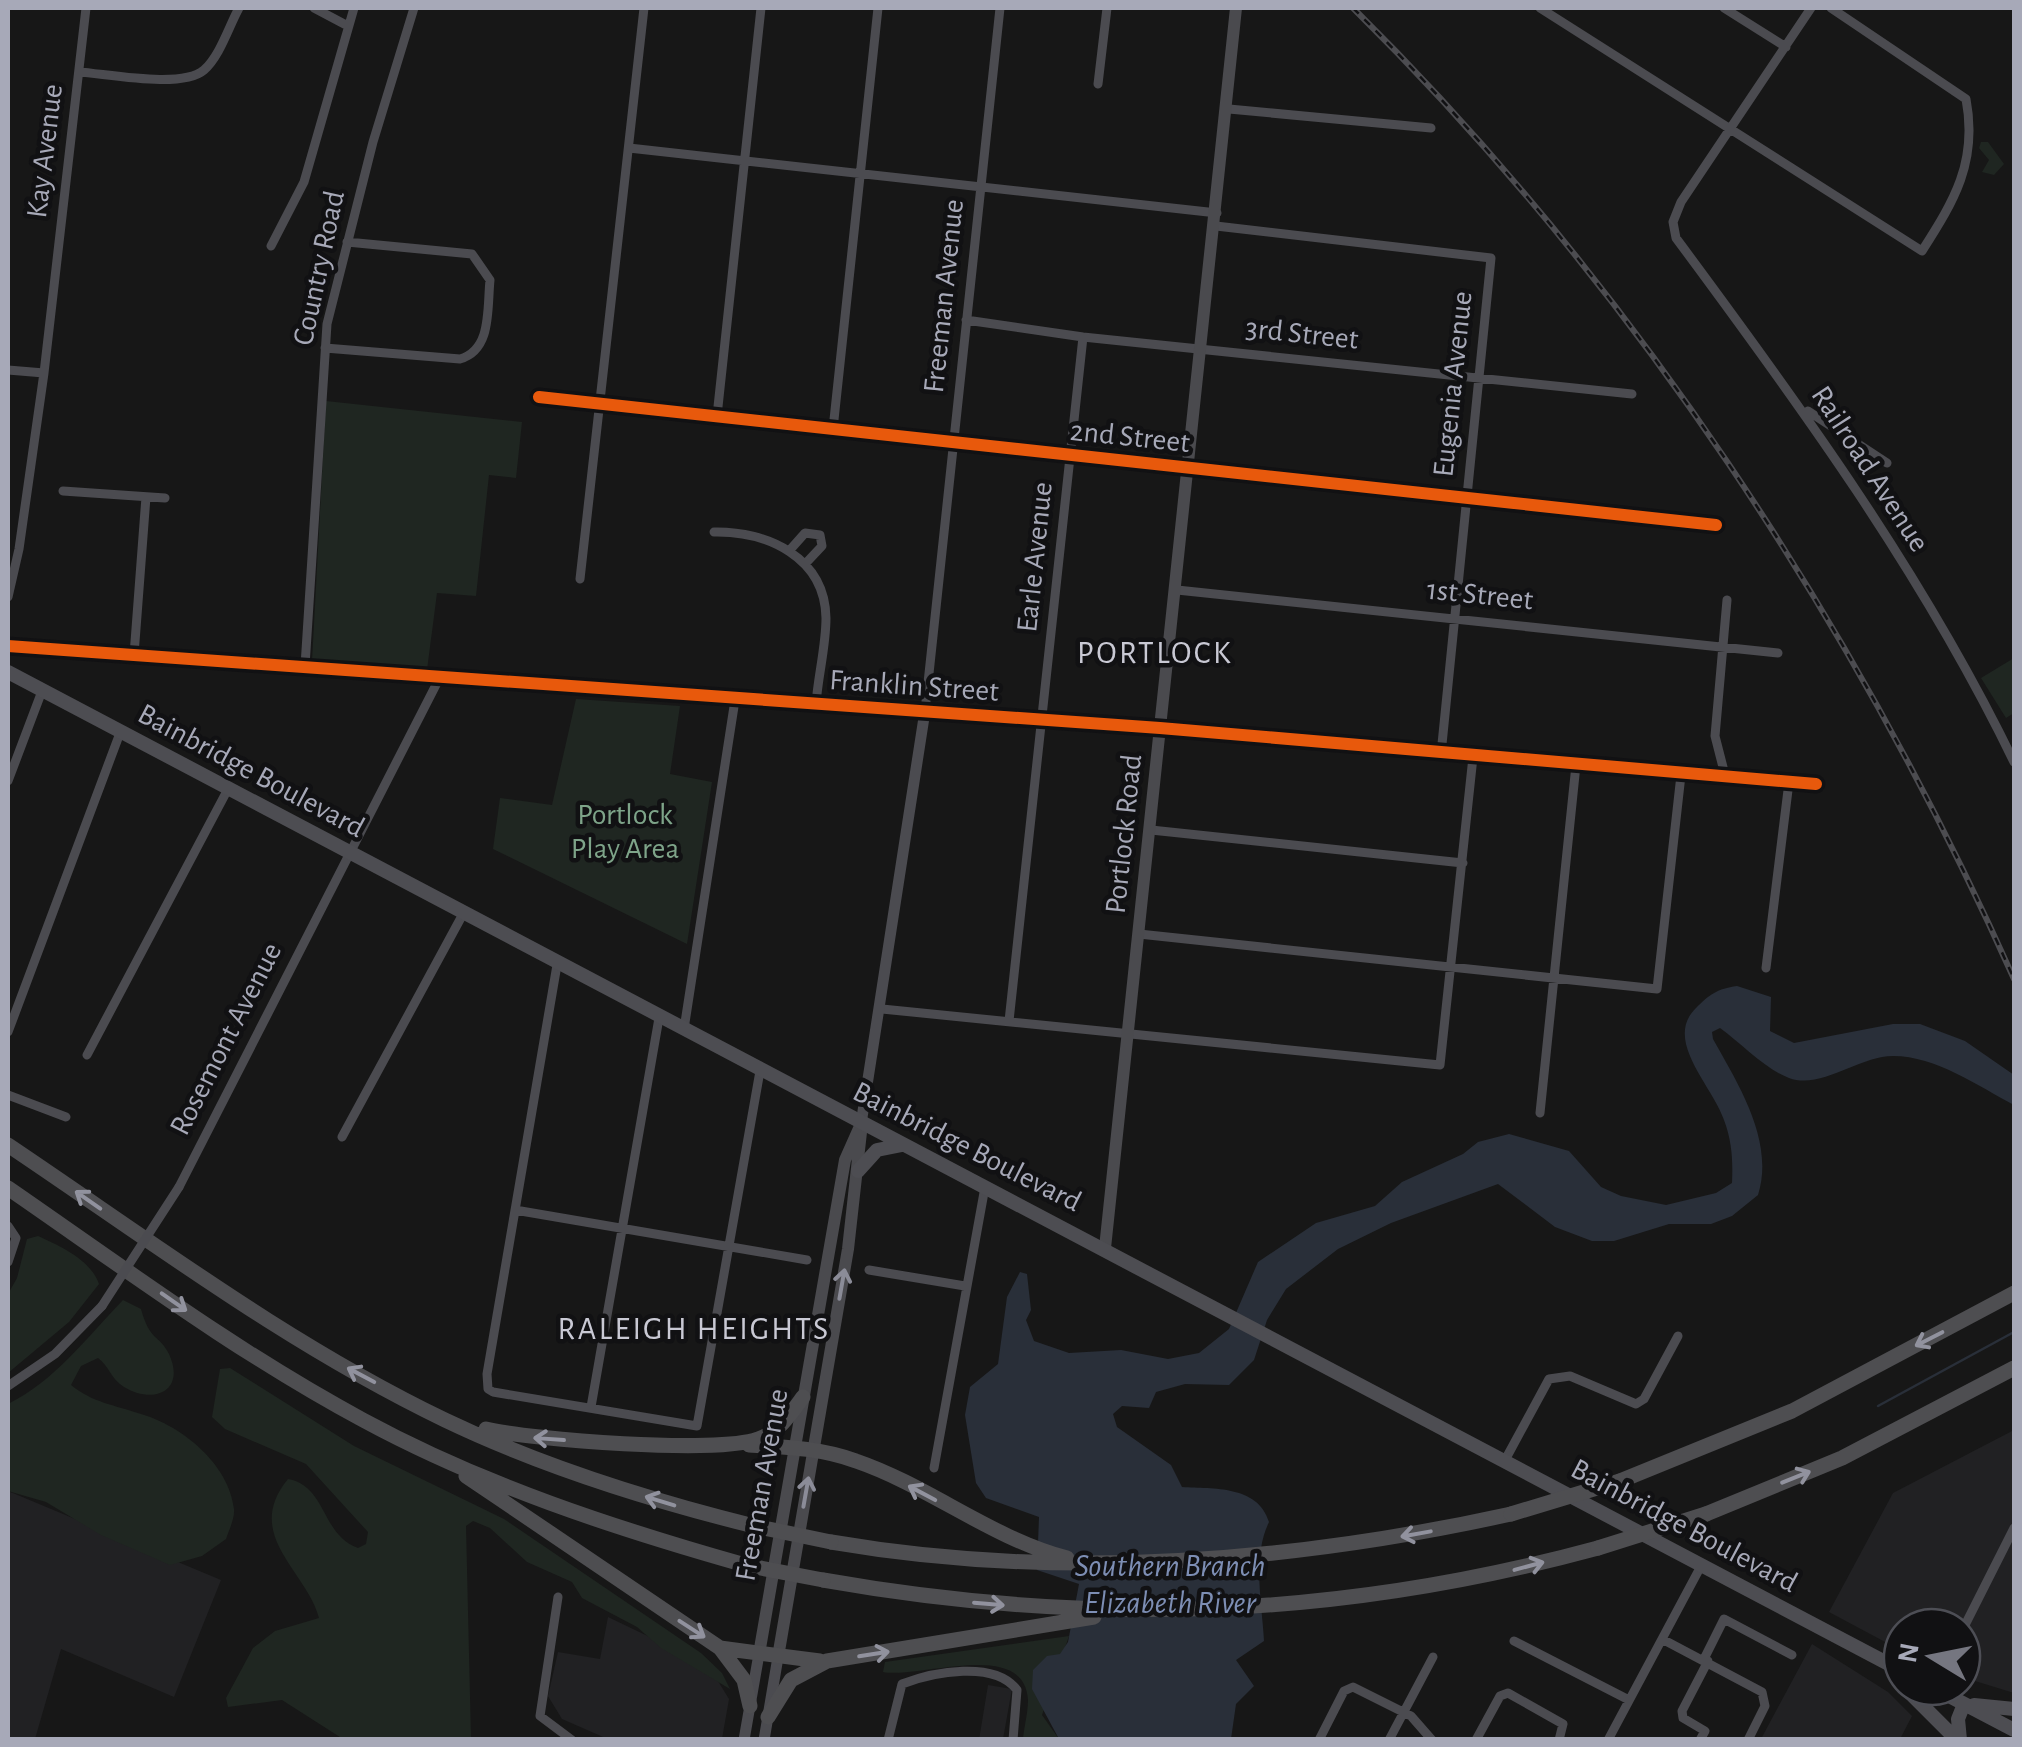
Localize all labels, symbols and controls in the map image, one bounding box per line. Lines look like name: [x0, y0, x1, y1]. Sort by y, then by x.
street label: Kay Avenue: [22, 82, 68, 220]
street label: Country Road: [288, 188, 350, 348]
street label: Freeman Avenue: [919, 198, 969, 394]
street label: Eugenia Avenue: [1428, 290, 1478, 478]
street label: 3rd Street: [1244, 313, 1360, 355]
street label: Railroad Avenue: [1805, 381, 1935, 557]
street label: 2nd Street: [1069, 416, 1192, 458]
street label: Earle Avenue: [1012, 480, 1058, 634]
street label: 1st Street: [1425, 575, 1535, 616]
district label: PORTLOCK: [1077, 637, 1233, 669]
street label: Franklin Street: [828, 665, 1000, 707]
street label: Bainbridge Boulevard: [133, 699, 369, 843]
street label: Portlock Road: [1101, 753, 1147, 915]
park label: Portlock Play Area: [571, 800, 679, 864]
street label: Rosemont Avenue: [165, 938, 287, 1140]
street label: Bainbridge Boulevard: [848, 1076, 1086, 1218]
one-way arrow: [75, 1190, 103, 1211]
one-way arrow: [833, 1268, 852, 1301]
one-way arrow: [160, 1291, 188, 1312]
district label: RALEIGH HEIGHTS: [557, 1313, 831, 1345]
one-way arrow: [1914, 1330, 1944, 1349]
one-way arrow: [347, 1365, 377, 1385]
street label: Freeman Avenue: [730, 1387, 794, 1583]
one-way arrow: [533, 1429, 565, 1448]
street label: Bainbridge Boulevard: [1566, 1454, 1802, 1598]
one-way arrow: [1780, 1467, 1810, 1485]
one-way arrow: [797, 1476, 816, 1509]
one-way arrow: [908, 1483, 938, 1503]
one-way arrow: [645, 1491, 677, 1509]
one-way arrow: [1400, 1525, 1433, 1544]
water label: Southern Branch Elizabeth River: [1075, 1550, 1265, 1619]
one-way arrow: [1513, 1556, 1544, 1575]
one-way arrow: [972, 1595, 1004, 1614]
north arrow: [1882, 1607, 1982, 1707]
one-way arrow: [677, 1619, 706, 1640]
text: N: [1894, 1641, 1925, 1665]
one-way arrow: [857, 1644, 890, 1663]

